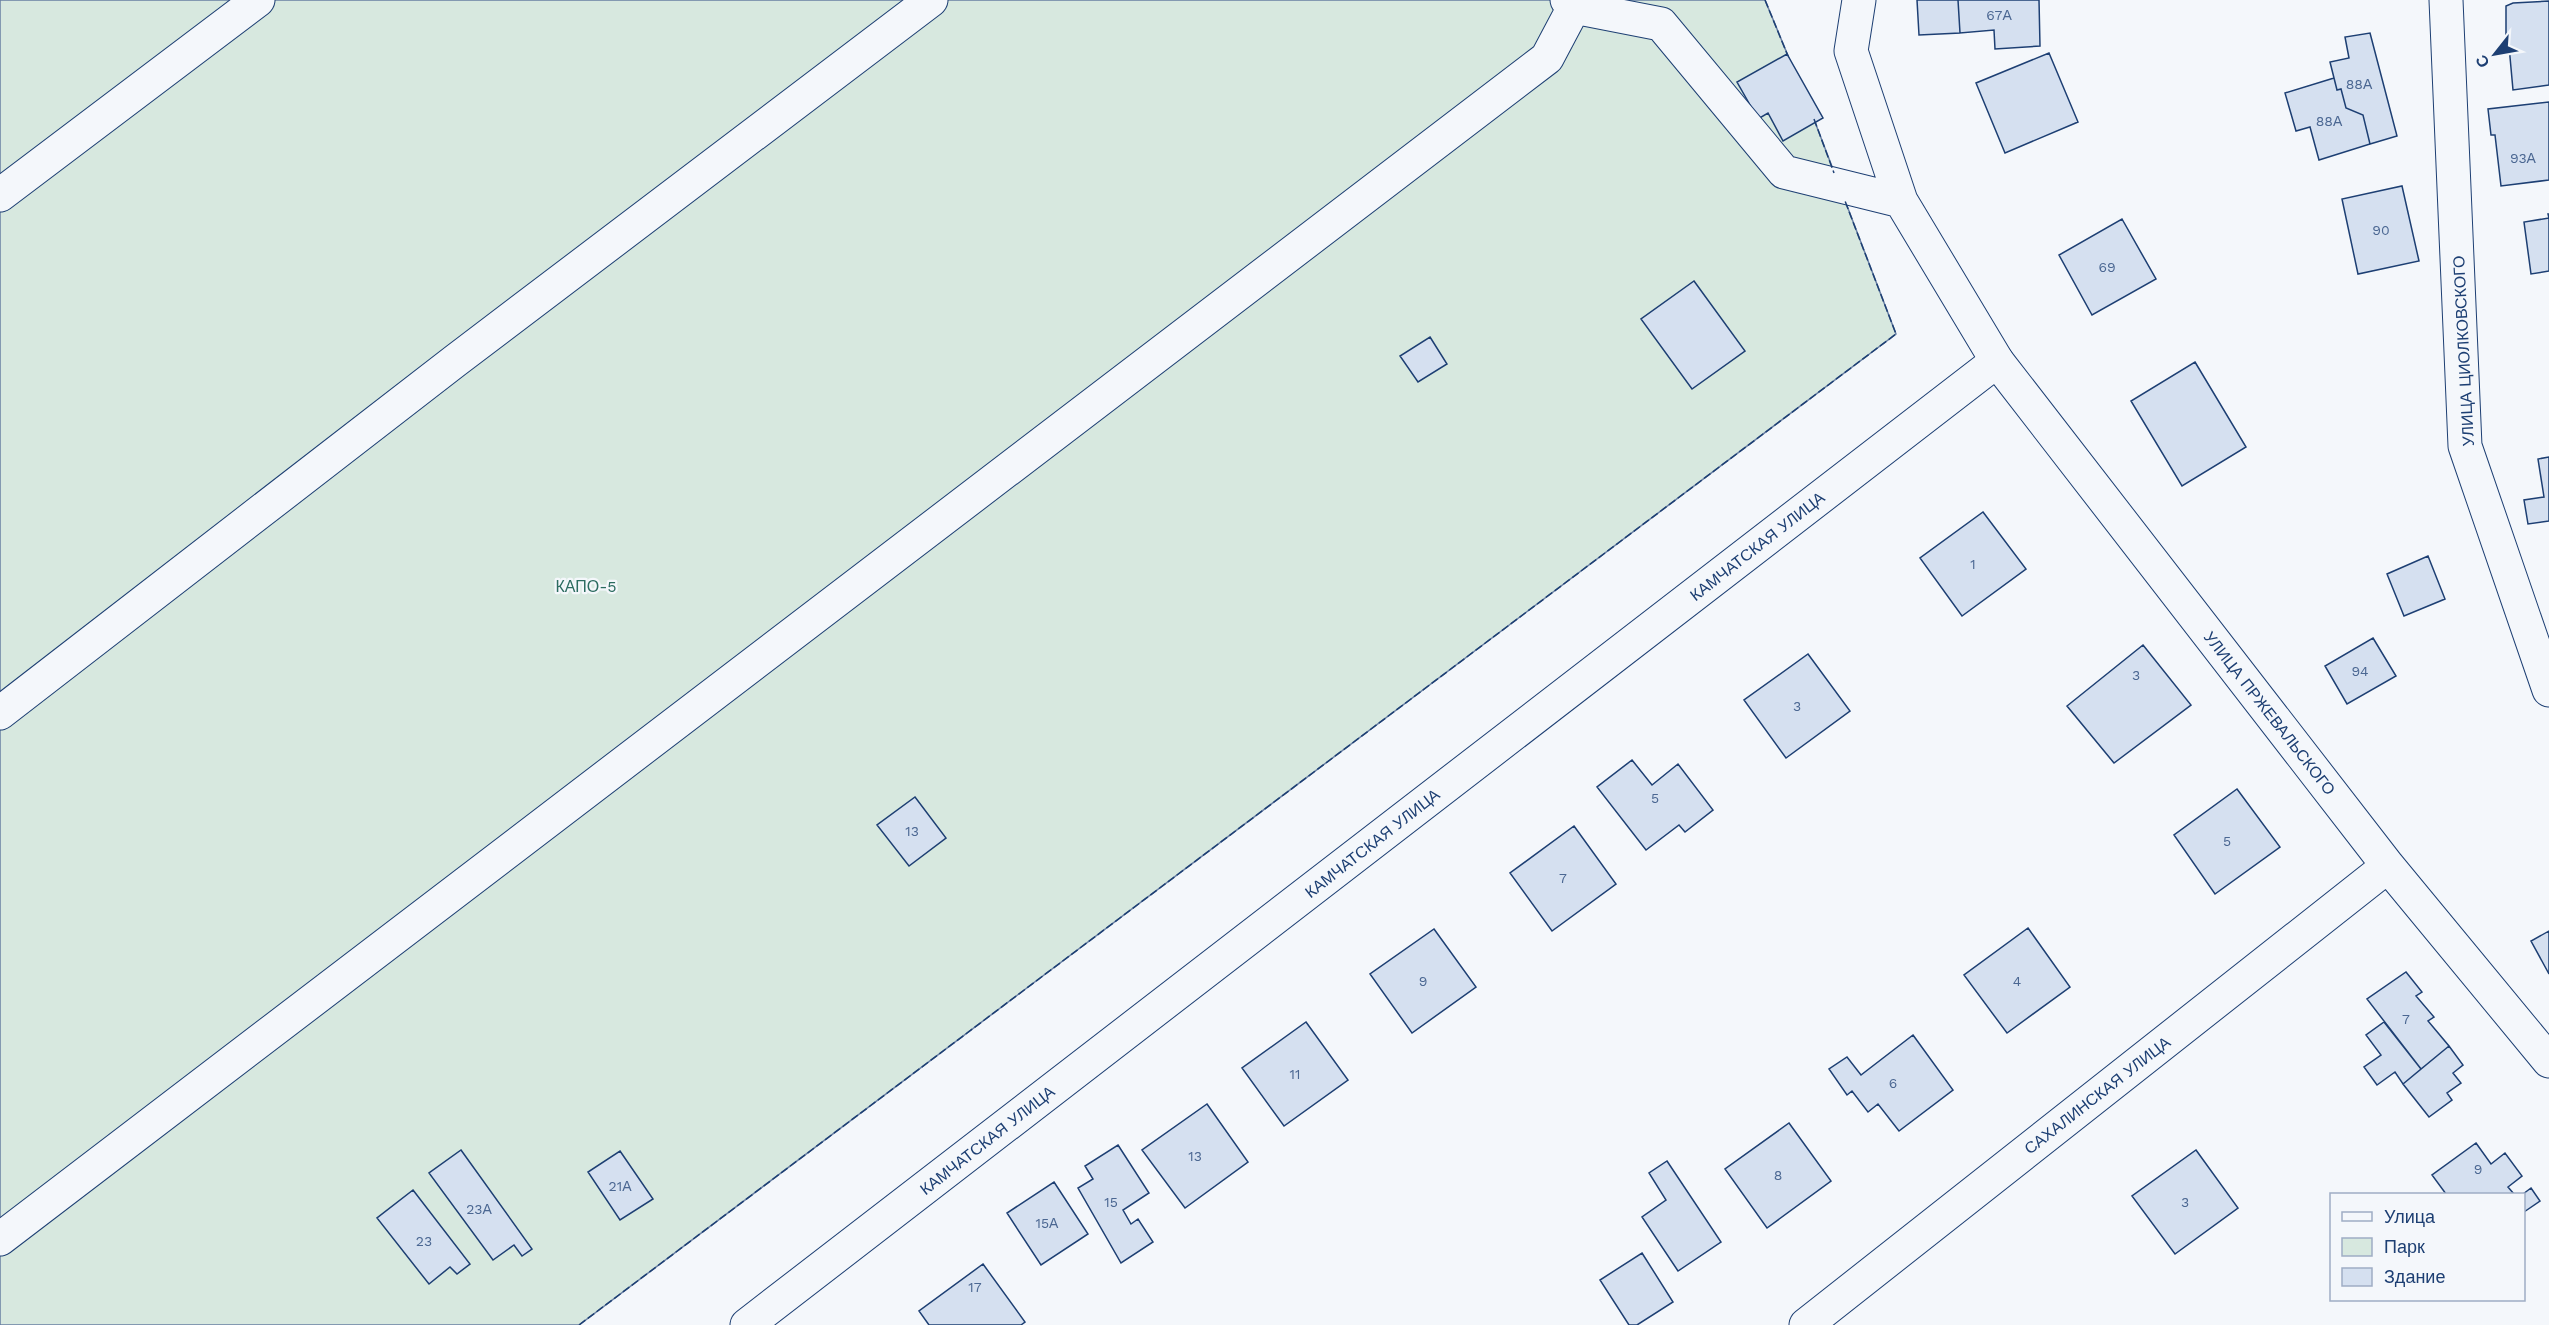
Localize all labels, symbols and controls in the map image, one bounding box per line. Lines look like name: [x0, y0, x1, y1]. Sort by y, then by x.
house number: 67А: [1986, 7, 2012, 23]
north arrow: [2465, 24, 2525, 84]
text: С: [2471, 51, 2494, 71]
house number: 88А: [2346, 76, 2373, 92]
house number: 88А: [2316, 113, 2343, 129]
house number: 93А: [2510, 150, 2537, 166]
house number: 90: [2372, 222, 2390, 238]
street label: УЛИЦА ЦИОЛКОВСКОГО: [2449, 255, 2478, 447]
house number: 69: [2098, 259, 2116, 275]
street label: КАМЧАТСКАЯ УЛИЦА: [1686, 488, 1829, 605]
house number: 1: [1970, 556, 1976, 572]
park label: КАПО-5: [555, 577, 617, 596]
street label: УЛИЦА ПРЖЕВАЛЬСКОГО: [2200, 628, 2339, 799]
house number: 94: [2351, 663, 2369, 679]
house number: 3: [2132, 667, 2140, 683]
house number: 3: [1793, 698, 1801, 714]
street label: КАМЧАТСКАЯ УЛИЦА: [1301, 785, 1444, 902]
house number: 5: [1651, 790, 1659, 806]
house number: 13: [905, 823, 919, 839]
house number: 5: [2223, 833, 2231, 849]
house number: 7: [1559, 870, 1567, 886]
house number: 9: [1419, 973, 1427, 989]
house number: 4: [2013, 973, 2021, 989]
house number: 7: [2402, 1011, 2410, 1027]
street label: САХАЛИНСКАЯ УЛИЦА: [2021, 1032, 2174, 1158]
house number: 11: [1290, 1066, 1300, 1082]
house number: 6: [1889, 1075, 1897, 1091]
street label: КАМЧАТСКАЯ УЛИЦА: [916, 1082, 1059, 1199]
house number: 13: [1188, 1148, 1202, 1164]
house number: 9: [2474, 1161, 2482, 1177]
house number: 8: [1774, 1167, 1782, 1183]
house number: 21А: [609, 1178, 632, 1194]
legend: [2330, 1193, 2525, 1301]
house number: 15: [1104, 1194, 1118, 1210]
house number: 3: [2181, 1194, 2189, 1210]
house number: 23А: [466, 1201, 492, 1217]
text: Улица: [2384, 1206, 2436, 1227]
house number: 15А: [1036, 1215, 1059, 1231]
house number: 23: [416, 1233, 432, 1249]
text: Парк: [2384, 1236, 2425, 1257]
text: Здание: [2384, 1266, 2445, 1287]
house number: 17: [968, 1279, 982, 1295]

